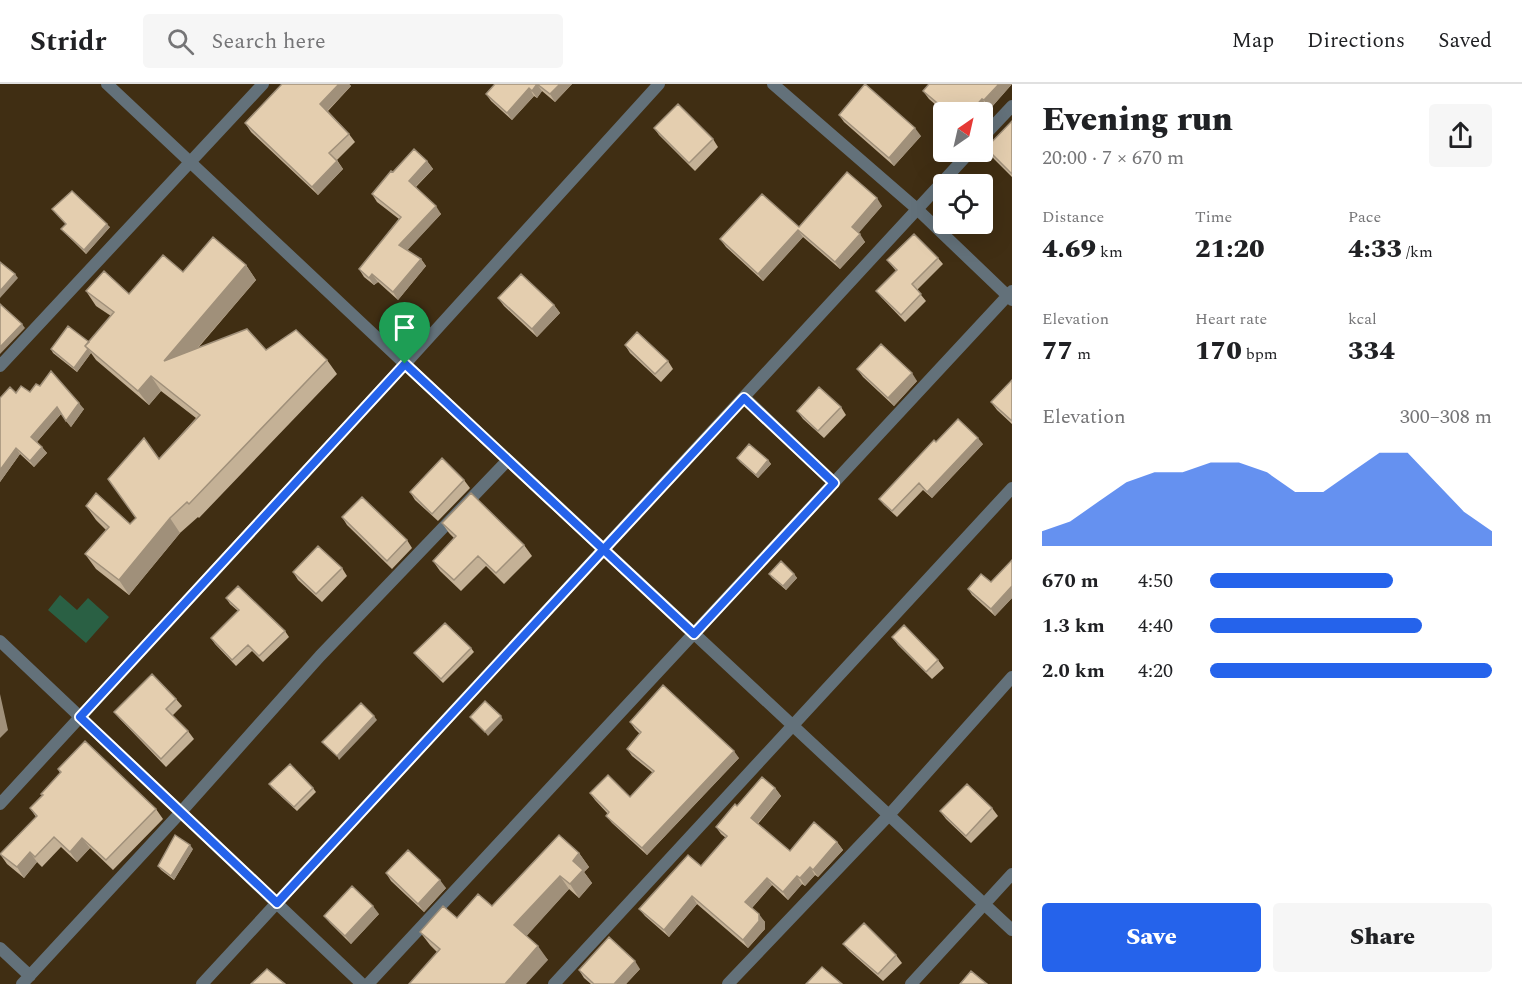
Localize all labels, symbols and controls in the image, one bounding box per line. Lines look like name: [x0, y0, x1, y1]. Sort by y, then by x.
search box: [143, 14, 563, 68]
text: Stridr: [30, 20, 107, 63]
icon: search: [164, 25, 197, 58]
text: Search here: [212, 25, 326, 58]
text: Map: [1232, 25, 1274, 57]
text: Directions: [1307, 25, 1405, 57]
text: Saved: [1438, 25, 1492, 57]
text: Evening run: [1042, 95, 1233, 145]
north arrow: [933, 102, 993, 162]
map controls: [933, 102, 993, 234]
button: share: [1429, 104, 1492, 167]
text: 20:00 · 7 × 670 m: [1042, 143, 1184, 173]
button: locate: [933, 174, 993, 234]
text: Distance: [1042, 205, 1104, 229]
text: Time: [1195, 205, 1232, 229]
text: Pace: [1348, 205, 1381, 229]
text: 4.69: [1042, 229, 1096, 269]
text: 21:20: [1195, 229, 1265, 269]
text: 4:33: [1348, 229, 1402, 269]
text: km: [1096, 240, 1123, 264]
text: /km: [1402, 240, 1433, 264]
pin: [379, 302, 430, 364]
text: Elevation: [1042, 307, 1109, 331]
text: Heart rate: [1195, 307, 1267, 331]
text: kcal: [1348, 307, 1377, 331]
icon: arrive: [388, 311, 421, 344]
text: 77: [1042, 331, 1073, 371]
text: 170: [1195, 331, 1242, 371]
text: 334: [1348, 331, 1395, 371]
text: m: [1073, 342, 1091, 366]
text: bpm: [1242, 342, 1278, 366]
text: Elevation: [1042, 402, 1126, 432]
text: 300–308 m: [1400, 402, 1492, 432]
text: 670 m: [1042, 566, 1099, 596]
text: 4:50: [1138, 566, 1173, 596]
text: 1.3 km: [1042, 611, 1105, 641]
text: 4:40: [1138, 611, 1173, 641]
text: 2.0 km: [1042, 656, 1105, 686]
text: 4:20: [1138, 656, 1173, 686]
button: Save: [1042, 903, 1261, 972]
button: Share: [1273, 903, 1492, 972]

